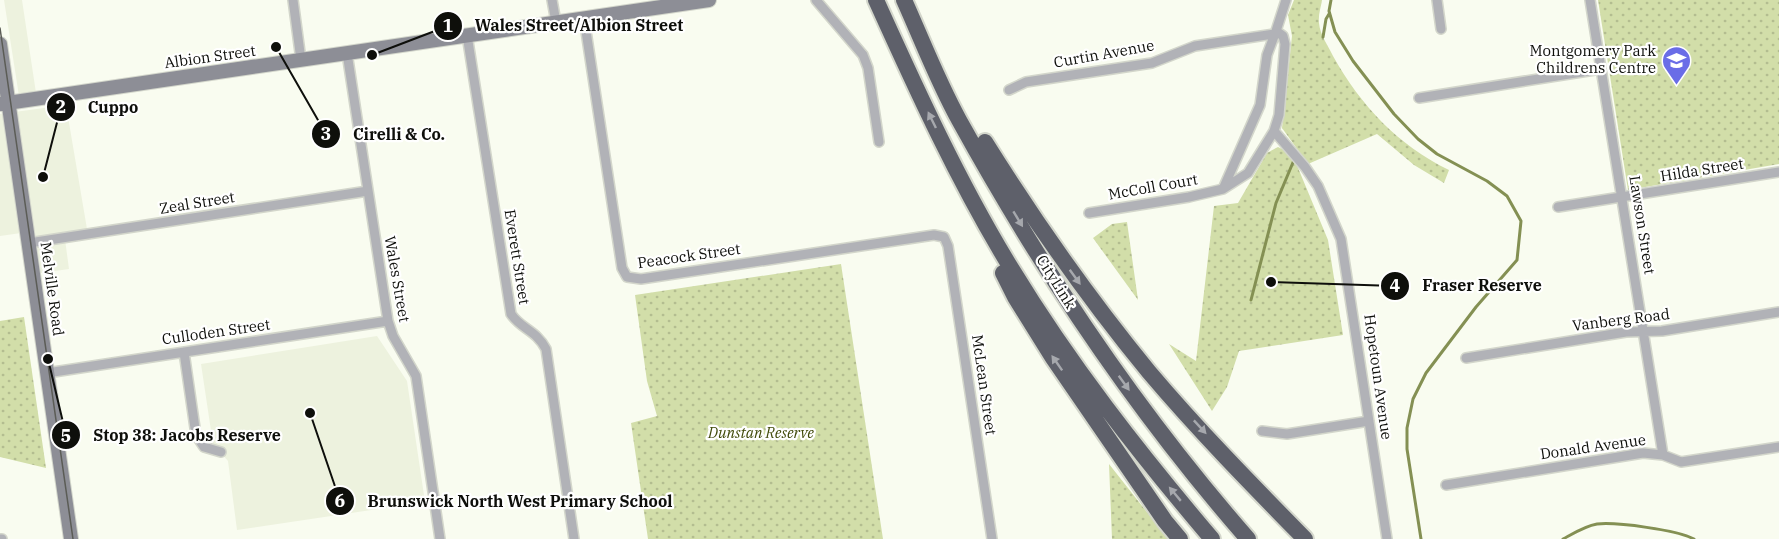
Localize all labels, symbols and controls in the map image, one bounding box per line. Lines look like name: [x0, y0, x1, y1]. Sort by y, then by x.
callout: Wales Street/Albion Street: [433, 9, 696, 43]
text: 1: [443, 14, 454, 37]
text: Wales Street/Albion Street: [475, 15, 683, 35]
street label: Curtin Avenue: [1052, 35, 1156, 72]
street label: Albion Street: [163, 41, 257, 72]
place label: Montgomery Park Childrens Centre: [1530, 41, 1656, 77]
school or university icon: Montgomery Park Childrens Centre: [1661, 44, 1693, 86]
callout: Cuppo: [46, 90, 150, 124]
text: 2: [56, 95, 66, 118]
text: Cuppo: [88, 97, 138, 117]
one-way arrow: [927, 112, 937, 129]
callout: Cirelli & Co.: [311, 117, 457, 151]
text: 3: [321, 122, 331, 145]
text: Cirelli & Co.: [353, 124, 445, 144]
street label: Hilda Street: [1659, 154, 1745, 185]
street label: McColl Court: [1107, 169, 1199, 204]
street label: Lawson Street: [1625, 174, 1660, 276]
street label: Zeal Street: [158, 187, 236, 218]
street label: Everett Street: [501, 208, 534, 306]
one-way arrow: [1012, 211, 1022, 228]
street label: Wales Street: [381, 234, 414, 324]
street label: Peacock Street: [636, 239, 742, 272]
street label: Melville Road: [37, 241, 68, 337]
street label: CityLink: [1033, 251, 1080, 312]
one-way arrow: [1069, 269, 1081, 285]
callout: Fraser Reserve: [1380, 269, 1554, 303]
text: 4: [1390, 274, 1401, 297]
text: Fraser Reserve: [1422, 275, 1542, 295]
street label: Vanberg Road: [1571, 304, 1671, 335]
street label: Hopetoun Avenue: [1360, 313, 1397, 441]
street label: Culloden Street: [161, 315, 271, 348]
street label: McLean Street: [968, 333, 1001, 436]
one-way arrow: [1051, 356, 1063, 372]
one-way arrow: [1118, 375, 1130, 390]
callout: Stop 38: Jacobs Reserve: [51, 418, 292, 452]
one-way arrow: [1193, 420, 1207, 435]
park label: Dunstan Reserve: [707, 423, 814, 442]
text: 5: [61, 424, 71, 447]
text: Stop 38: Jacobs Reserve: [93, 425, 281, 445]
street label: Donald Avenue: [1539, 430, 1647, 463]
callout: Brunswick North West Primary School: [325, 484, 684, 518]
one-way arrow: [1168, 486, 1181, 502]
text: 6: [335, 489, 346, 512]
text: Brunswick North West Primary School: [367, 491, 673, 511]

